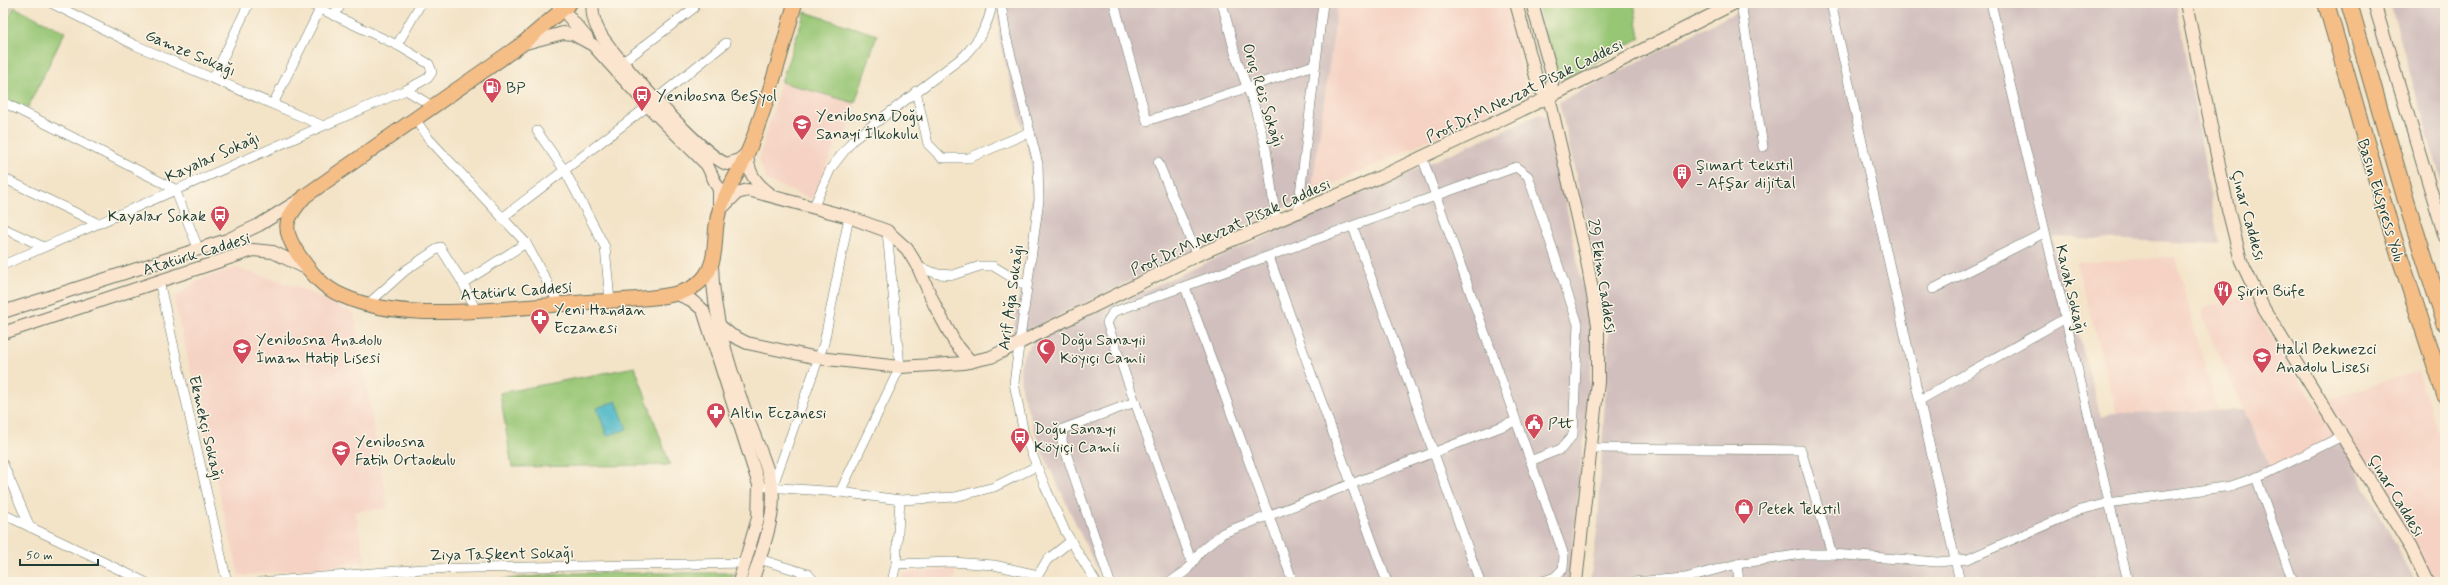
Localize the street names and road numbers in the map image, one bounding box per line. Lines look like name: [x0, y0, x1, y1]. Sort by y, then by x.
street label: Gamze Sokağı: [142, 25, 239, 82]
street label: Prof.Dr.M.Nevzat Pisak Caddesi: [1423, 34, 1627, 148]
street label: Oruç Reis Sokağı: [1237, 41, 1288, 150]
street label: Kayalar Sokağı: [162, 127, 263, 188]
street label: Basın Ekspress Yolu: [2352, 136, 2409, 265]
street label: Çınar Caddesi: [2225, 168, 2270, 263]
street label: Prof.Dr.M.Nevzat Pisak Caddesi: [1127, 174, 1334, 281]
street label: 29 Ekim Caddesi: [1582, 217, 1621, 335]
street label: Atatürk Caddesi: [140, 228, 253, 281]
street label: Arif Ağa Sokağı: [994, 243, 1029, 352]
street label: Kavak Sokağı: [2050, 243, 2091, 336]
street label: Atatürk Caddesi: [460, 277, 573, 306]
street label: Ekmekçi Sokağı: [183, 374, 228, 483]
street label: Çınar Caddesi: [2363, 450, 2429, 541]
street label: Ziya Taşkent Sokağı: [429, 543, 575, 566]

